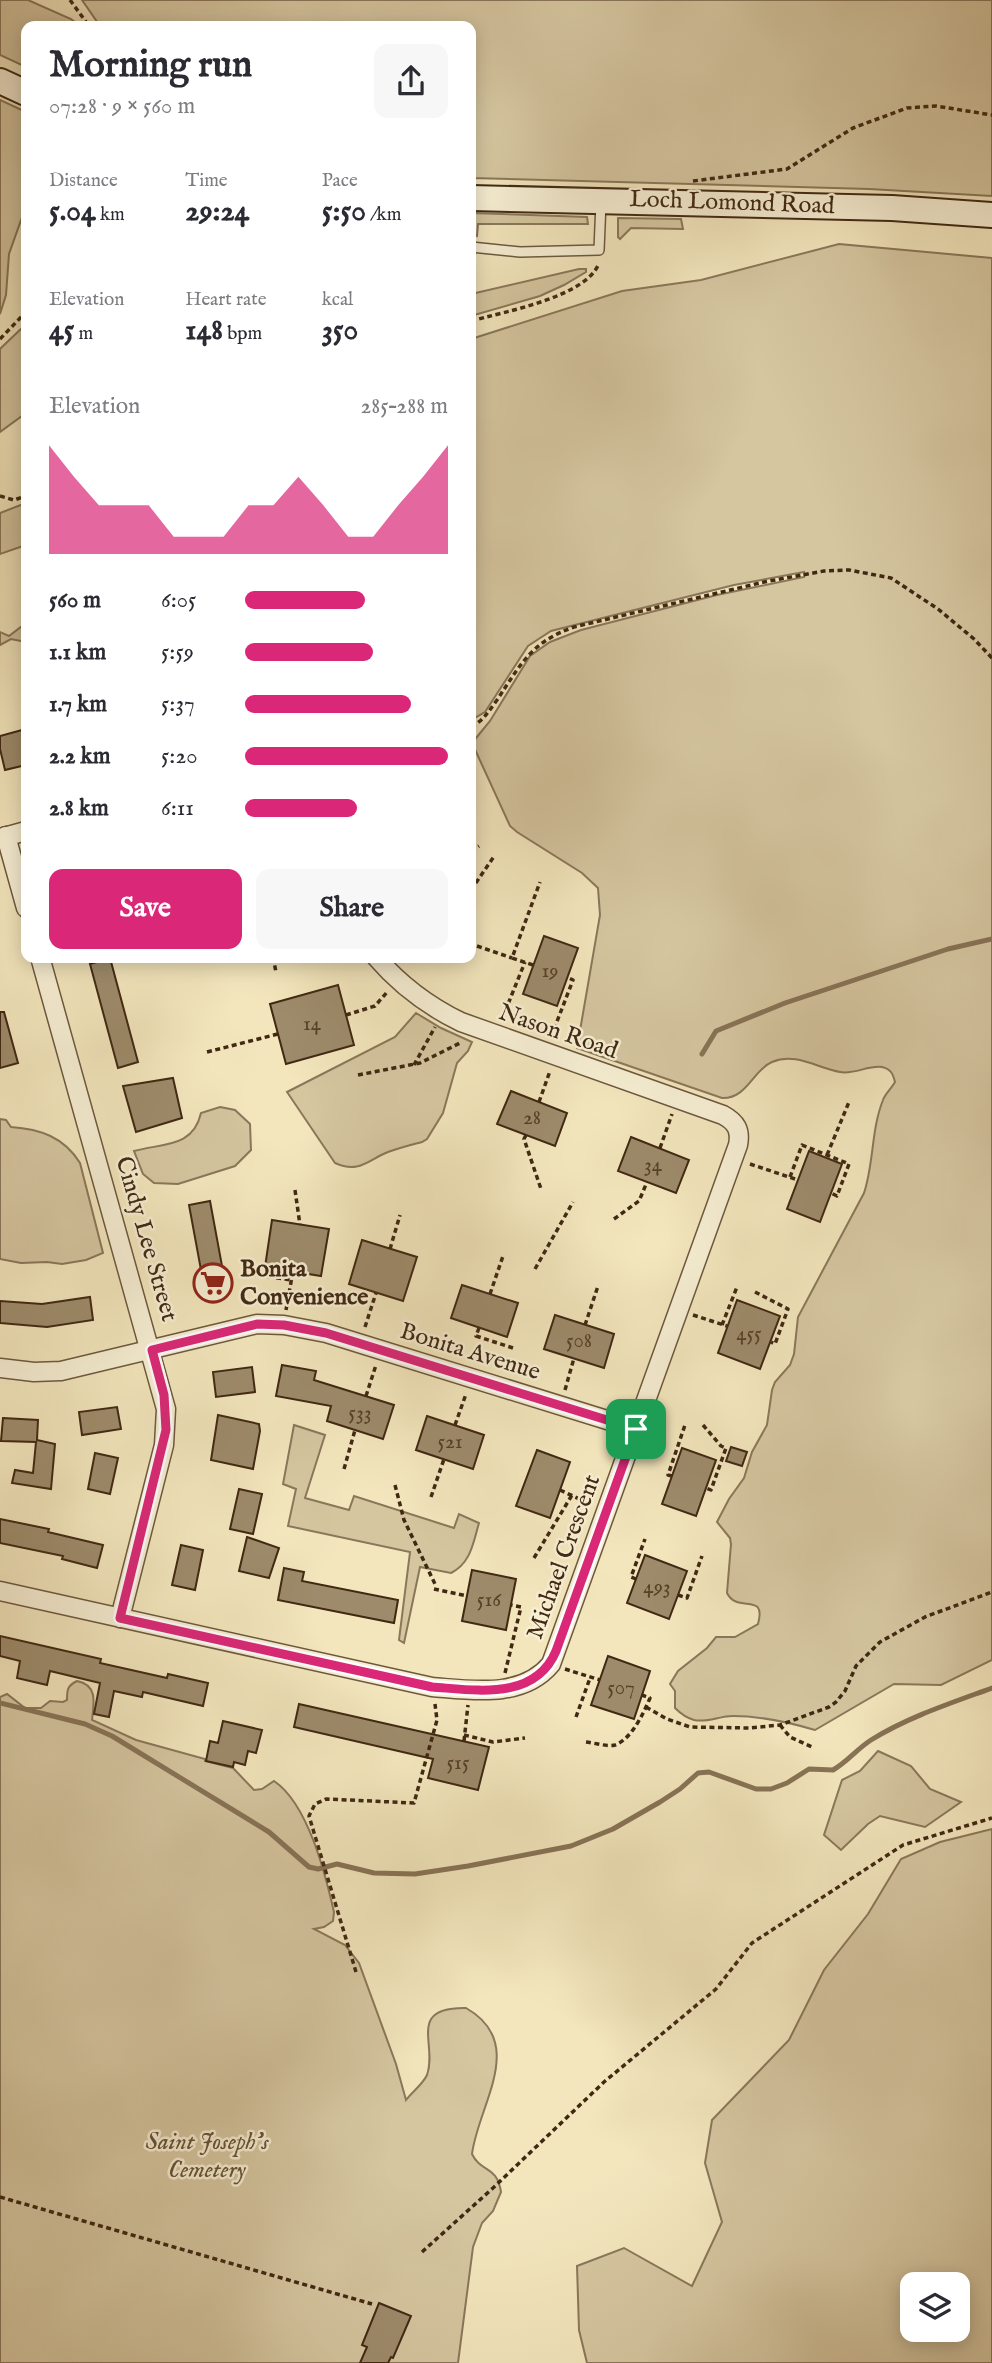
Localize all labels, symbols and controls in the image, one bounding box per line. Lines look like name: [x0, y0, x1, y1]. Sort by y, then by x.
text: Morning run: [49, 42, 252, 90]
button: share: [374, 44, 448, 118]
text: 07:28 · 9 × 560 m: [49, 92, 195, 121]
text: Distance: [49, 169, 118, 193]
text: Time: [185, 169, 228, 193]
text: Pace: [322, 169, 358, 193]
street label: Loch Lomond Road: [629, 184, 835, 222]
text: 5.04: [49, 193, 96, 231]
text: 29:24: [185, 193, 249, 231]
text: 5:50: [322, 193, 366, 231]
text: km: [96, 203, 125, 227]
text: /km: [366, 203, 401, 227]
text: Elevation: [49, 288, 124, 312]
text: Heart rate: [185, 288, 266, 312]
text: kcal: [322, 288, 353, 312]
text: 45: [49, 312, 74, 350]
text: 148: [185, 312, 223, 350]
text: 350: [322, 312, 358, 350]
text: m: [74, 322, 93, 346]
text: bpm: [223, 322, 262, 346]
text: Elevation: [49, 392, 140, 421]
text: 285–288 m: [361, 392, 448, 421]
text: 560 m: [49, 586, 101, 615]
text: 6:05: [161, 586, 196, 615]
text: 1.1 km: [49, 638, 106, 667]
text: 5:59: [161, 638, 194, 667]
text: 1.7 km: [49, 690, 107, 719]
text: 5:37: [161, 690, 195, 719]
text: 2.2 km: [49, 742, 111, 771]
text: 5:20: [161, 742, 198, 771]
text: 2.8 km: [49, 794, 109, 823]
text: 6:11: [161, 794, 194, 823]
button: Save: [49, 869, 242, 949]
button: Share: [256, 869, 448, 949]
house number: 19: [542, 958, 559, 985]
street label: Nason Road: [494, 997, 622, 1067]
house number: 14: [303, 1011, 322, 1038]
house number: 28: [523, 1105, 541, 1132]
house number: 34: [644, 1152, 663, 1179]
street label: Cindy Lee Street: [108, 1153, 184, 1325]
place label: Bonita Convenience: [240, 1254, 368, 1313]
supermarket icon: Bonita Convenience: [192, 1262, 234, 1304]
street label: Bonita Avenue: [396, 1316, 544, 1388]
house number: 455: [736, 1321, 762, 1348]
house number: 508: [566, 1328, 592, 1355]
pin: [606, 1399, 666, 1459]
house number: 533: [348, 1400, 372, 1427]
icon: arrive: [617, 1410, 655, 1448]
house number: 521: [437, 1429, 463, 1456]
street label: Michael Crescent: [520, 1471, 608, 1643]
house number: 493: [643, 1574, 671, 1601]
house number: 516: [477, 1587, 502, 1614]
house number: 507: [607, 1675, 635, 1702]
house number: 515: [446, 1750, 470, 1777]
park label: Saint Joseph's Cemetery: [145, 2127, 270, 2186]
map controls: [900, 2272, 970, 2342]
button: layers: [900, 2272, 970, 2342]

